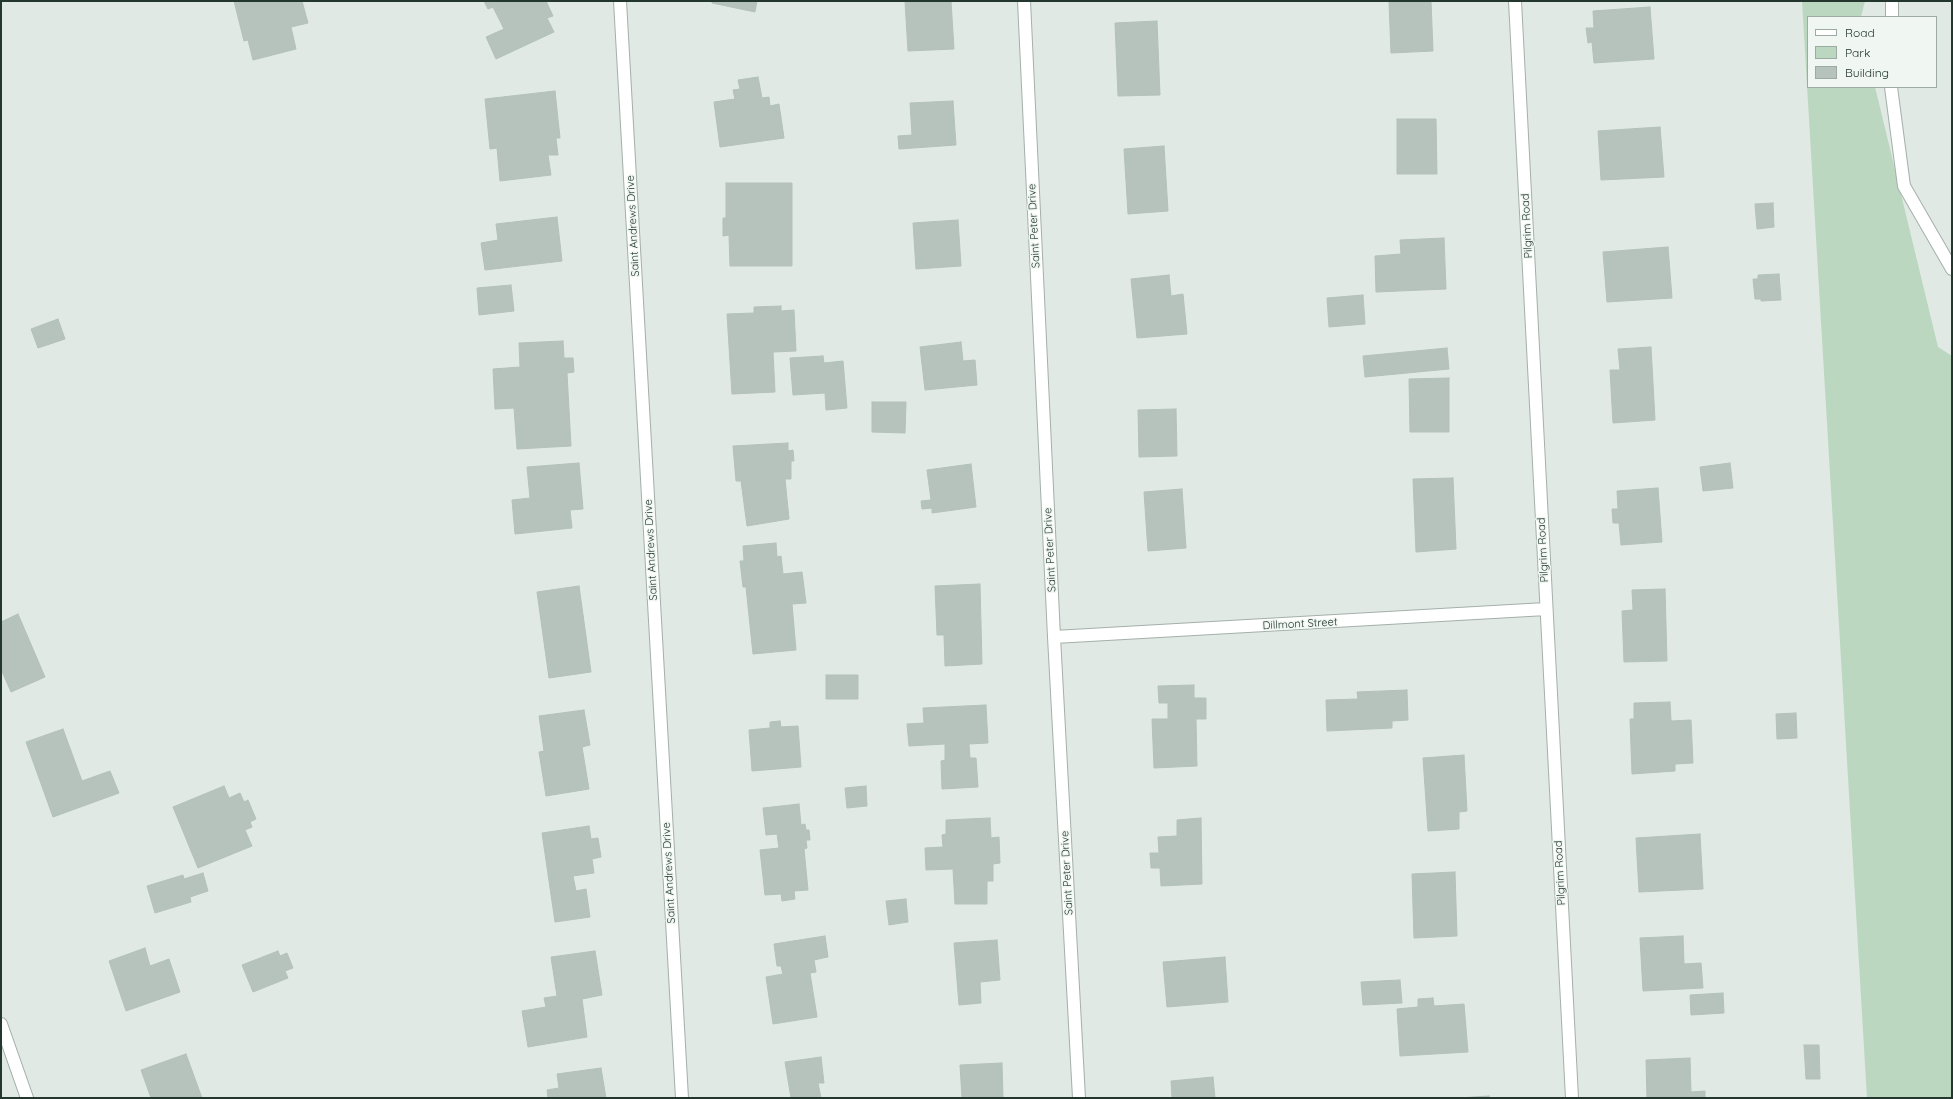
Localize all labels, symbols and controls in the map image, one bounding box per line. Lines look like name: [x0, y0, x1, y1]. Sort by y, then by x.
legend: [1807, 16, 1937, 88]
text: Road: [1845, 25, 1875, 40]
text: Park: [1845, 45, 1870, 60]
text: Building: [1845, 65, 1889, 80]
street label: Saint Andrews Drive: [624, 175, 642, 277]
street label: Saint Peter Drive: [1025, 183, 1043, 269]
street label: Pilgrim Road: [1519, 193, 1535, 259]
street label: Saint Andrews Drive: [642, 499, 660, 601]
street label: Saint Peter Drive: [1041, 507, 1059, 593]
street label: Pilgrim Road: [1535, 517, 1551, 583]
street label: Dillmont Street: [1262, 615, 1338, 633]
street label: Saint Andrews Drive: [660, 822, 678, 924]
street label: Saint Peter Drive: [1058, 830, 1076, 916]
street label: Pilgrim Road: [1552, 840, 1568, 906]

